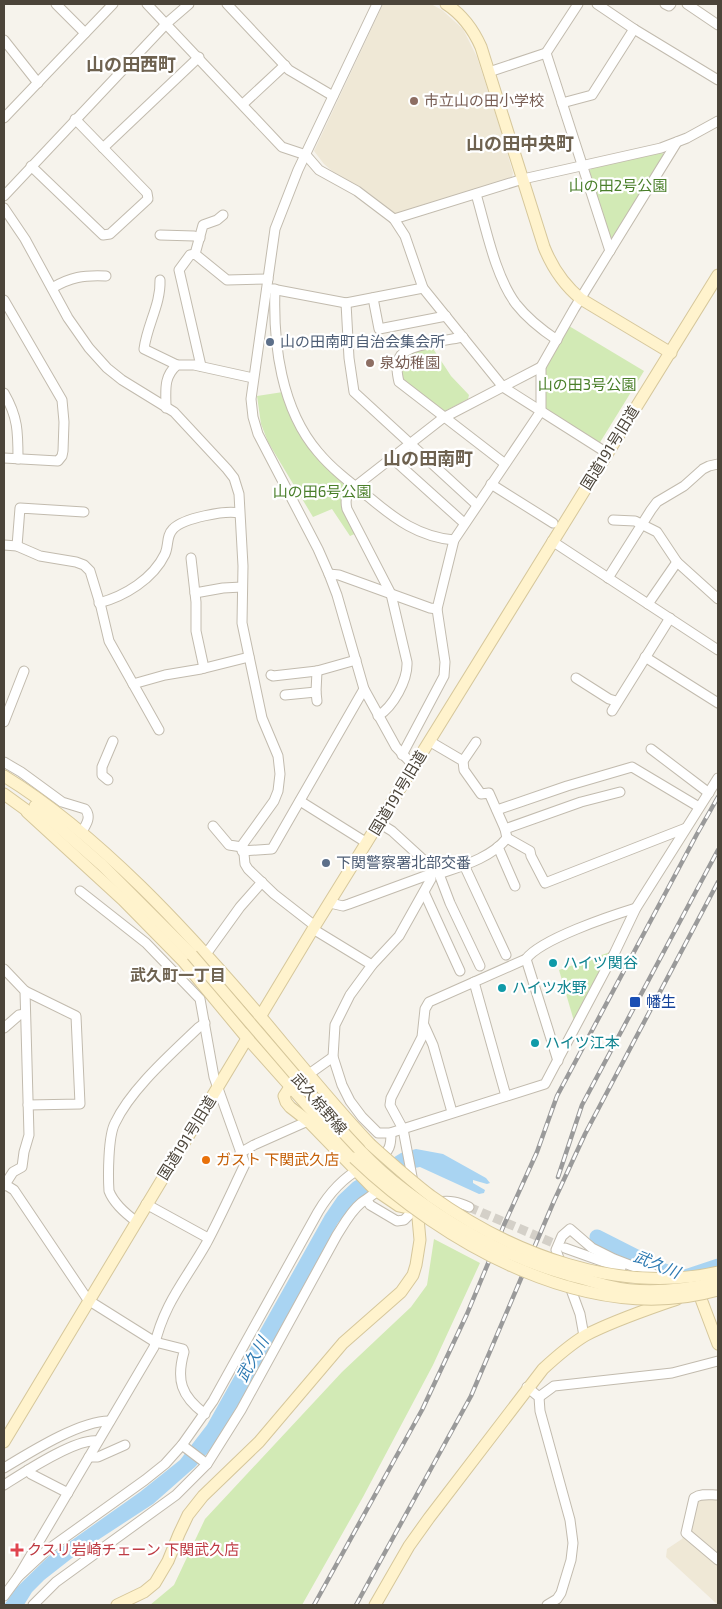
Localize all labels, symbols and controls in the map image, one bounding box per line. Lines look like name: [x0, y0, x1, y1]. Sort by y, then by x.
district label: 山の田西町: [86, 53, 176, 75]
place label: 市立山の田小学校: [424, 91, 544, 109]
marker: 市立山の田小学校: [408, 95, 420, 107]
district label: 山の田中央町: [466, 132, 574, 154]
park label: 山の田2号公園: [569, 176, 667, 194]
place label: 山の田南町自治会集会所: [280, 332, 445, 350]
marker: 山の田南町自治会集会所: [264, 336, 276, 348]
place label: 泉幼稚園: [380, 353, 440, 371]
marker: 泉幼稚園: [364, 357, 376, 369]
park label: 山の田3号公園: [538, 375, 636, 393]
street label: 国道191号旧道: [576, 402, 642, 493]
district label: 山の田南町: [383, 447, 473, 469]
park label: 山の田6号公園: [273, 482, 371, 500]
street label: 国道191号旧道: [365, 747, 429, 838]
place label: 下関警察署北部交番: [336, 853, 471, 871]
marker: 下関警察署北部交番: [320, 857, 332, 869]
place label: ハイツ関谷: [563, 953, 638, 971]
marker: ハイツ関谷: [547, 957, 559, 969]
district label: 武久町一丁目: [130, 965, 226, 984]
place label: ハイツ水野: [512, 978, 587, 996]
marker: ハイツ水野: [496, 982, 508, 994]
place label: 幡生: [646, 992, 676, 1010]
marker: 幡生: [628, 995, 642, 1009]
place label: ハイツ江本: [545, 1033, 620, 1051]
marker: ハイツ江本: [529, 1037, 541, 1049]
street label: 武久椋野線: [288, 1069, 351, 1138]
street label: 国道191号旧道: [153, 1092, 219, 1183]
place label: ガスト 下関武久店: [216, 1150, 339, 1168]
marker: ガスト 下関武久店: [200, 1154, 212, 1166]
water label: 武久川: [631, 1246, 685, 1282]
water label: 武久川: [232, 1331, 272, 1384]
place label: クスリ岩崎チェーン 下関武久店: [27, 1540, 239, 1558]
marker: クスリ岩崎チェーン 下関武久店: [11, 1544, 23, 1556]

